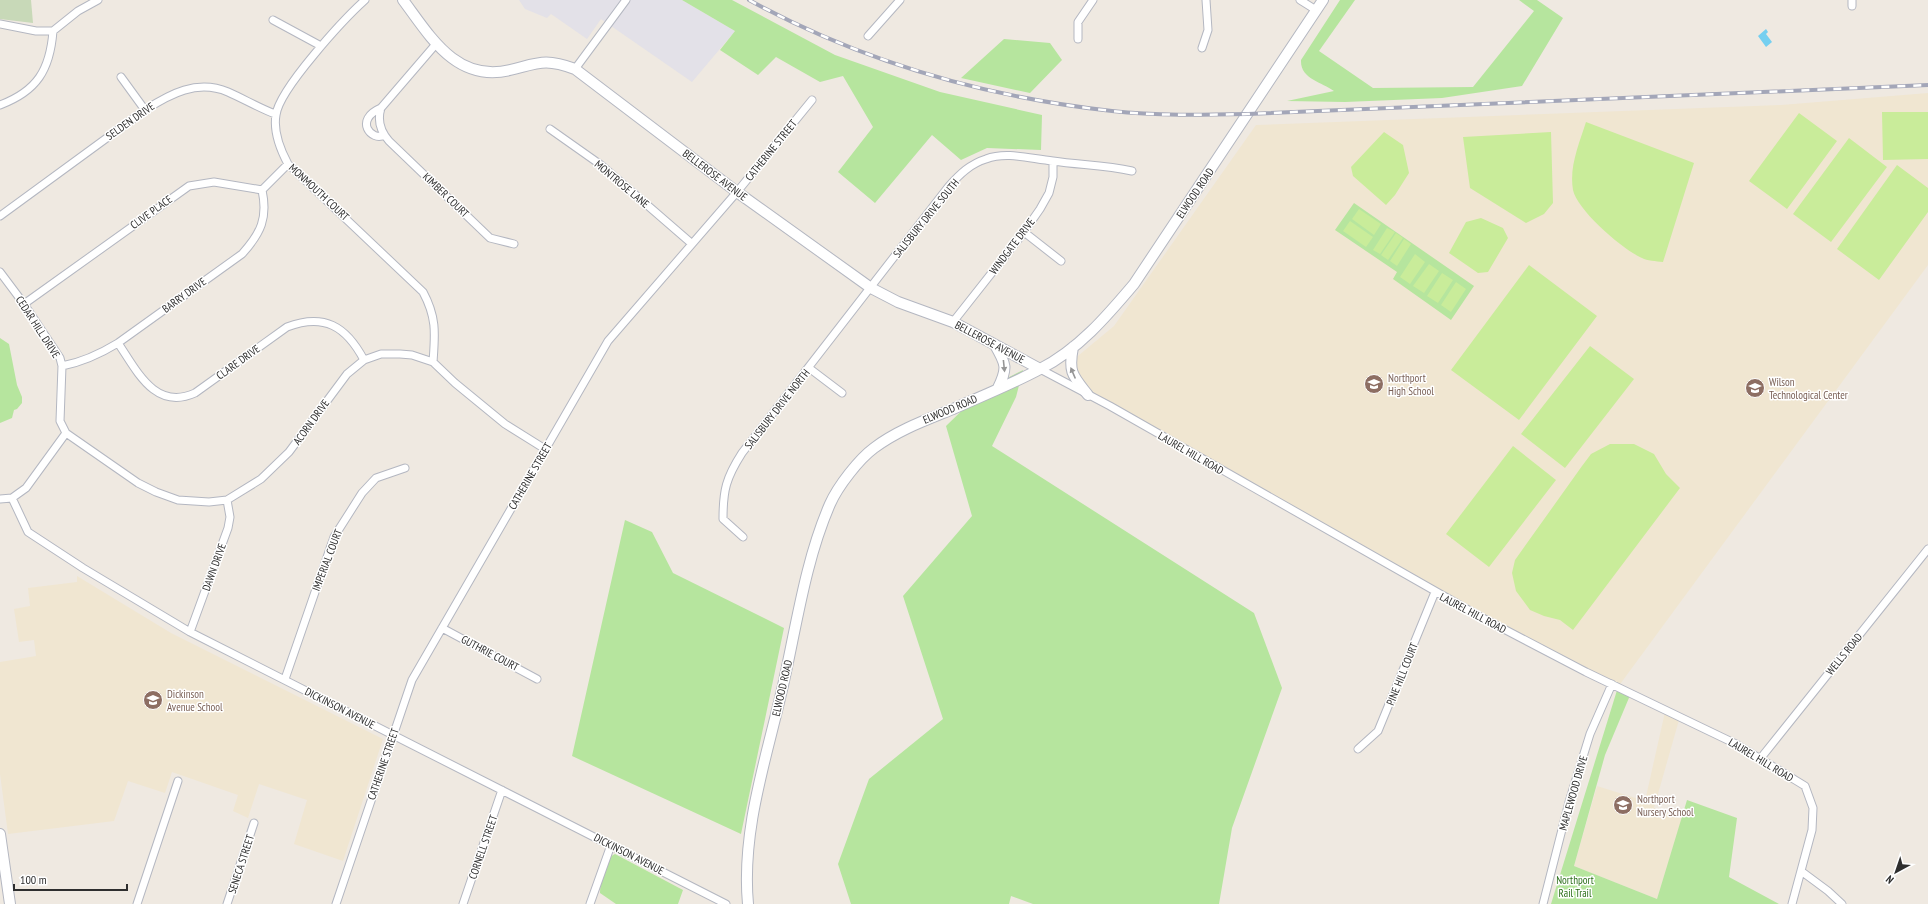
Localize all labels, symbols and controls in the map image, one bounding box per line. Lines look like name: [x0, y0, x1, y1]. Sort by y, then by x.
street label: SELDEN DRIVE: [103, 99, 157, 143]
street label: CATHERINE STREET: [742, 116, 800, 184]
street label: BELLEROSE AVENUE: [680, 146, 750, 204]
street label: MONTROSE LANE: [592, 157, 652, 211]
street label: MONMOUTH COURT: [286, 161, 352, 223]
street label: ELWOOD ROAD: [1173, 165, 1217, 221]
street label: KIMBER COURT: [420, 170, 472, 220]
street label: SALISBURY DRIVE SOUTH: [890, 176, 962, 260]
street label: CLIVE PLACE: [127, 192, 175, 232]
street label: WINDGATE DRIVE: [986, 215, 1038, 277]
street label: BARRY DRIVE: [159, 274, 209, 316]
street label: CEDAR HILL DRIVE: [13, 293, 63, 361]
street label: BELLEROSE AVENUE: [953, 318, 1028, 366]
street label: CLARE DRIVE: [213, 341, 263, 383]
one-way arrow: [1001, 360, 1007, 372]
street label: SALISBURY DRIVE NORTH: [741, 366, 813, 452]
one-way arrow: [1070, 367, 1076, 379]
place label: Northport High School: [1388, 371, 1434, 398]
school or university icon: Northport High School: [1363, 373, 1385, 395]
place label: Wilson Technological Center: [1769, 375, 1848, 402]
school or university icon: Wilson Technological Center: [1744, 377, 1766, 399]
street label: ELWOOD ROAD: [921, 391, 980, 427]
street label: ACORN DRIVE: [290, 396, 332, 447]
street label: LAUREL HILL ROAD: [1156, 429, 1226, 478]
street label: CATHERINE STREET: [505, 440, 555, 512]
street label: IMPERIAL COURT: [309, 527, 345, 593]
street label: DAWN DRIVE: [199, 541, 229, 593]
street label: LAUREL HILL ROAD: [1437, 590, 1509, 637]
street label: WELLS ROAD: [1823, 630, 1865, 678]
street label: GUTHRIE COURT: [459, 632, 521, 674]
street label: PINE HILL COURT: [1383, 641, 1421, 707]
street label: ELWOOD ROAD: [769, 658, 795, 718]
street label: DICKINSON AVENUE: [303, 684, 378, 732]
place label: Dickinson Avenue School: [167, 687, 223, 714]
school or university icon: Dickinson Avenue School: [142, 689, 164, 711]
street label: CATHERINE STREET: [364, 726, 402, 802]
street label: LAUREL HILL ROAD: [1726, 735, 1796, 785]
street label: MAPLEWOOD DRIVE: [1556, 754, 1590, 832]
place label: Northport Nursery School: [1637, 792, 1694, 819]
school or university icon: Northport Nursery School: [1612, 794, 1634, 816]
street label: CORNELL STREET: [465, 813, 501, 881]
street label: DICKINSON AVENUE: [592, 830, 667, 878]
street label: SENECA STREET: [225, 833, 257, 895]
north arrow: [1876, 852, 1916, 892]
scale bar: [14, 866, 127, 892]
text: 100 m: [20, 872, 47, 887]
text: N: [1883, 872, 1896, 887]
park label: Northport Rail Trail: [1556, 873, 1594, 900]

